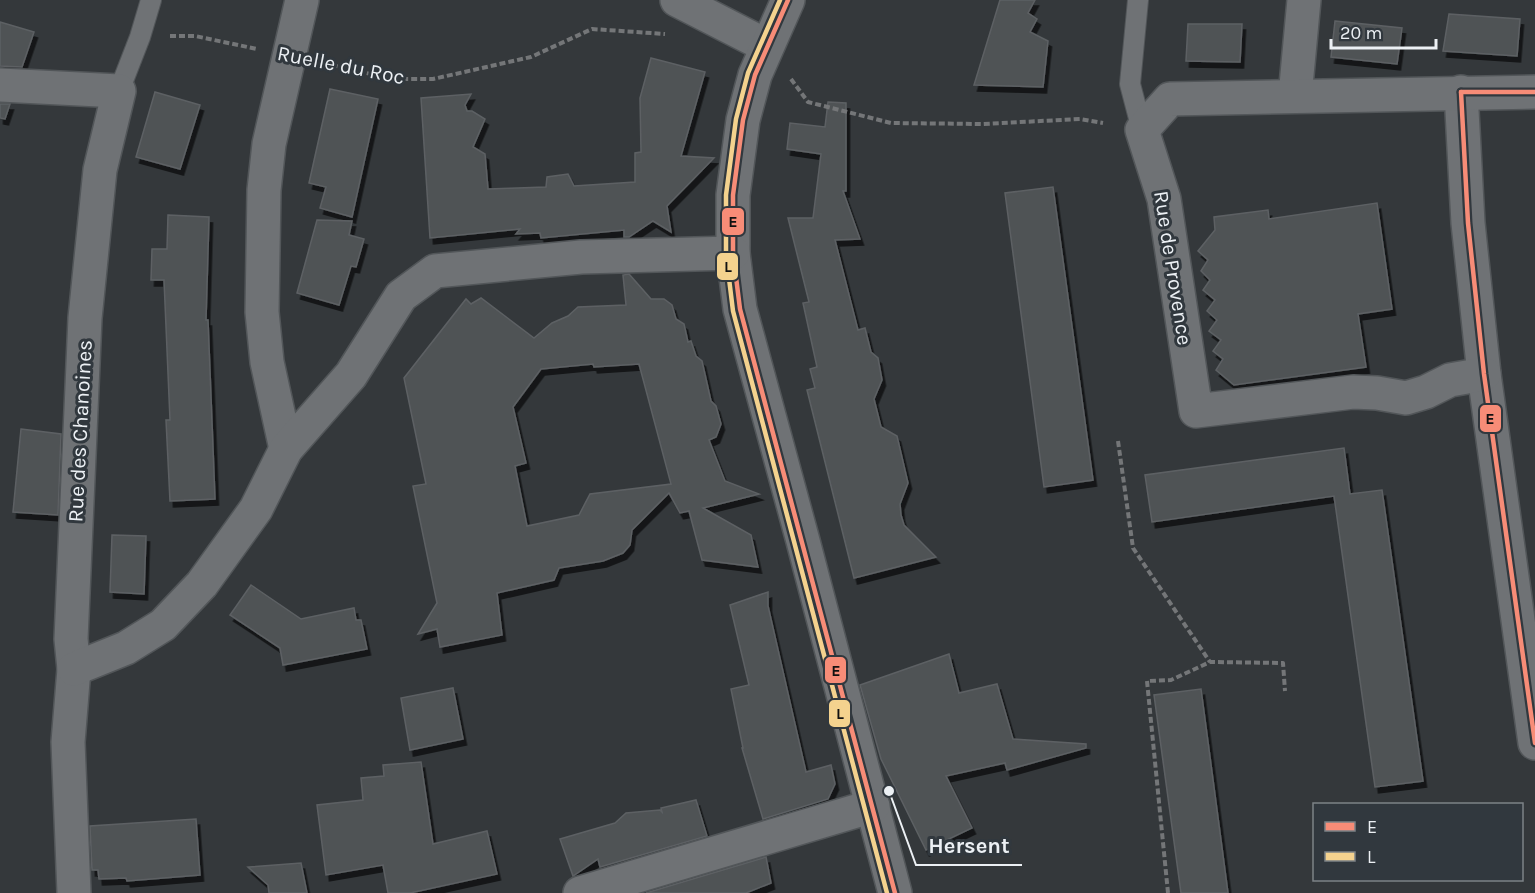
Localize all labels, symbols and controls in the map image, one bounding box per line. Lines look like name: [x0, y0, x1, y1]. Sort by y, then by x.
scale bar: [1331, 12, 1436, 50]
text: 20 m: [1340, 22, 1382, 44]
street label: Ruelle du Roc: [275, 41, 407, 89]
street label: Rue de Provence: [1149, 189, 1197, 347]
line badge: E: [721, 207, 745, 236]
text: E: [728, 212, 738, 231]
line badge: L: [716, 252, 739, 281]
text: L: [724, 257, 732, 276]
street label: Rue des Chanoines: [63, 339, 97, 523]
line badge: E: [1479, 404, 1502, 433]
text: E: [1485, 409, 1495, 428]
line badge: E: [824, 656, 847, 684]
text: E: [831, 661, 841, 680]
line badge: L: [828, 699, 851, 728]
text: L: [836, 704, 844, 723]
legend: [1313, 803, 1523, 881]
text: E: [1367, 816, 1377, 838]
callout: Hersent: [916, 825, 1022, 865]
text: Hersent: [928, 833, 1010, 859]
text: L: [1367, 846, 1376, 868]

